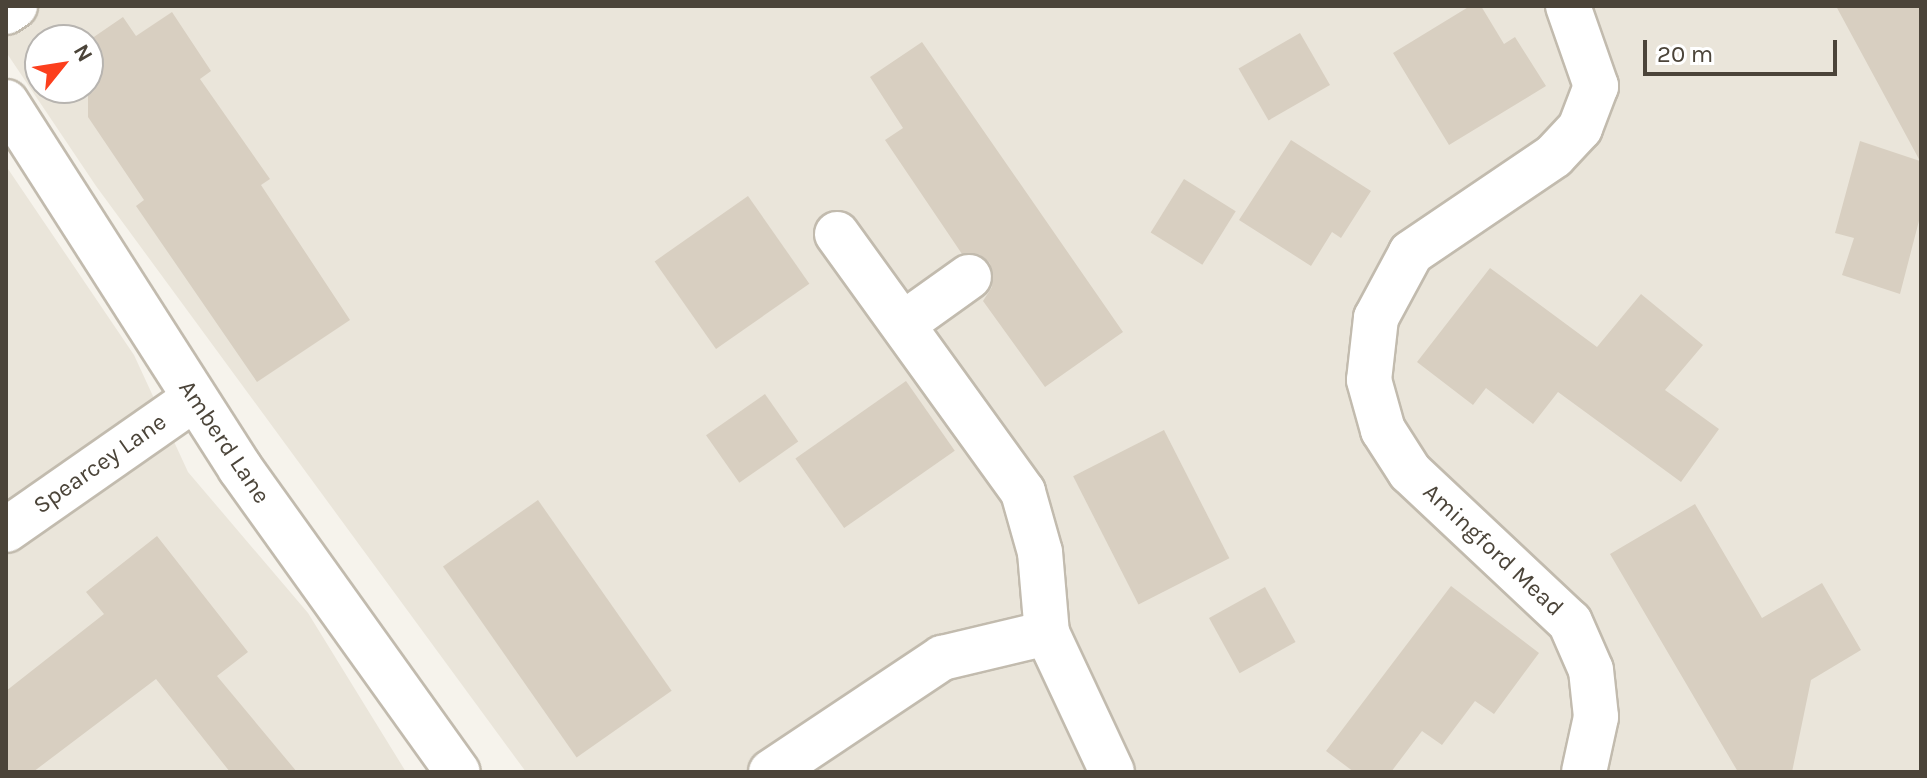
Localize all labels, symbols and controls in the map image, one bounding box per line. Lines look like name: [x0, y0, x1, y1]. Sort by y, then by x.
north arrow: [24, 24, 104, 104]
scale bar: [1647, 24, 1841, 74]
text: N: [68, 40, 98, 66]
text: 20 m: [1657, 40, 1713, 68]
street label: Amberd Lane: [172, 375, 276, 509]
street label: Spearcey Lane: [28, 408, 172, 520]
street label: Amingford Mead: [1417, 478, 1569, 622]

